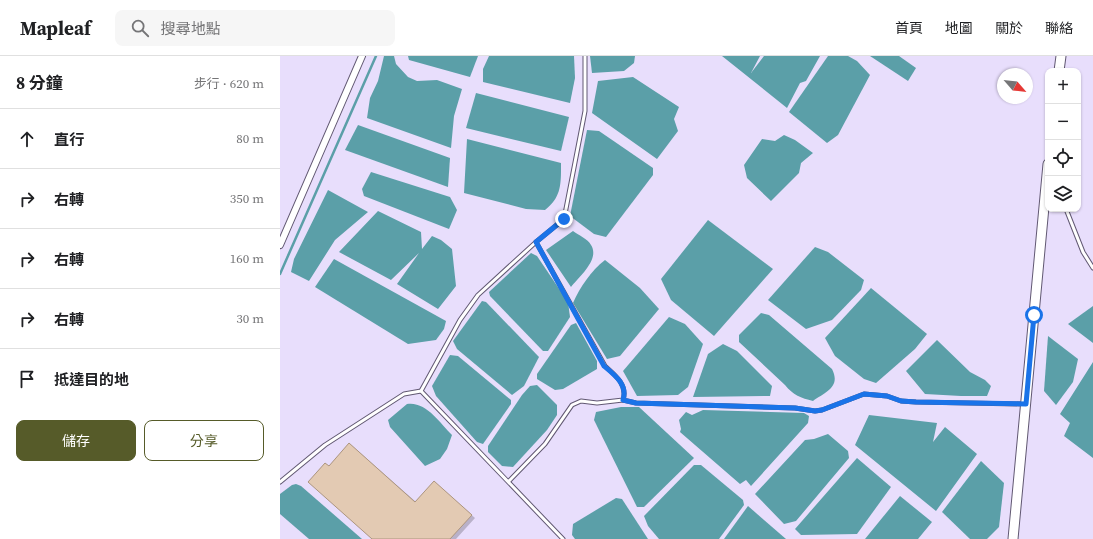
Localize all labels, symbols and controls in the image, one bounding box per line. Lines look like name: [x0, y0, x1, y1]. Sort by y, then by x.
search box: [115, 10, 395, 46]
text: Mapleaf: [20, 15, 91, 41]
icon: search: [129, 17, 151, 39]
text: 搜尋地點: [161, 18, 221, 39]
text: 首頁: [895, 18, 923, 38]
text: 地圖: [945, 18, 973, 38]
text: 關於: [995, 18, 1023, 38]
text: 聯絡: [1045, 18, 1073, 38]
north arrow: [997, 68, 1033, 104]
map controls: [1045, 68, 1081, 212]
button: +: [1045, 68, 1081, 104]
text: 8 分鐘: [16, 71, 63, 95]
text: 步行 · 620 m: [194, 75, 264, 92]
button: −: [1045, 104, 1081, 140]
icon: ahead: [16, 128, 38, 150]
text: 直行: [54, 129, 84, 150]
text: 80 m: [236, 130, 264, 147]
button: locate: [1045, 140, 1081, 176]
button: layers: [1045, 176, 1081, 212]
icon: right: [16, 188, 38, 210]
text: 右轉: [54, 189, 84, 210]
text: 350 m: [230, 190, 264, 207]
route end: [555, 210, 573, 228]
icon: right: [16, 248, 38, 270]
text: 右轉: [54, 249, 84, 270]
text: 160 m: [230, 250, 264, 267]
route start: [1025, 306, 1043, 324]
icon: right: [16, 308, 38, 330]
text: 右轉: [54, 309, 84, 330]
text: 30 m: [236, 310, 264, 327]
icon: arrive: [16, 368, 38, 390]
text: 抵達目的地: [54, 369, 129, 390]
button: 儲存: [16, 420, 136, 461]
button: 分享: [144, 420, 264, 461]

